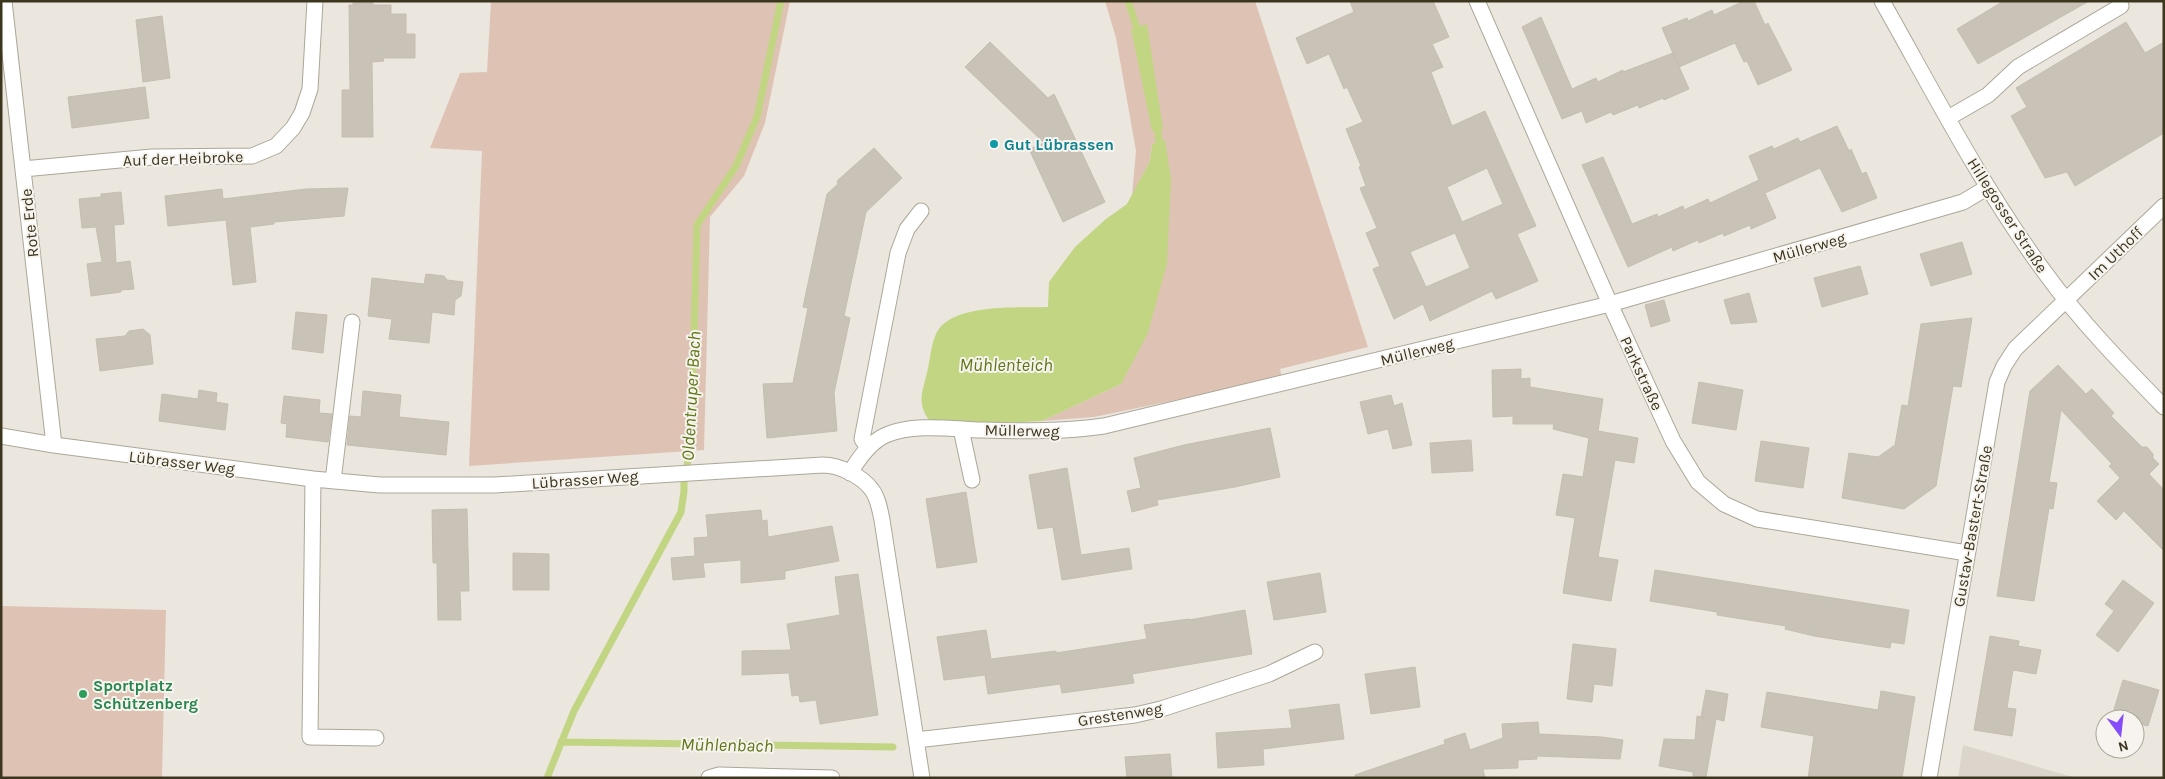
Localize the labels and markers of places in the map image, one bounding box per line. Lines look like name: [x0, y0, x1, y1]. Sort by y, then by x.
place label: Gut Lübrassen: [1004, 135, 1114, 154]
marker: Gut Lübrassen: [988, 138, 1000, 150]
place label: Sportplatz Schützenberg: [93, 676, 198, 713]
marker: Sportplatz Schützenberg: [77, 688, 89, 700]

